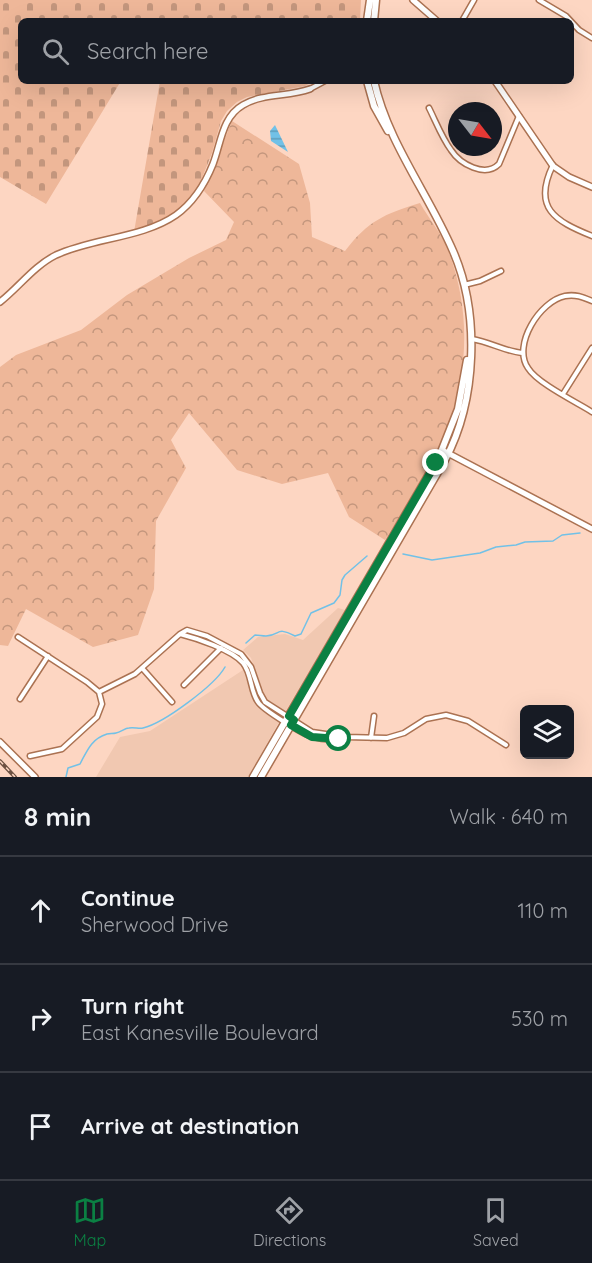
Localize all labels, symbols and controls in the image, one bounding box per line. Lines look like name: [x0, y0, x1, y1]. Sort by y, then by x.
search box: [18, 18, 574, 84]
icon: search: [39, 35, 72, 68]
text: Search here: [87, 37, 208, 65]
north arrow: [448, 102, 502, 156]
route end: [422, 449, 448, 475]
map controls: [520, 705, 574, 759]
button: layers: [520, 705, 574, 759]
route start: [325, 725, 351, 751]
text: 8 min: [24, 800, 91, 833]
text: Walk · 640 m: [449, 804, 568, 829]
text: Continue: [81, 884, 175, 912]
icon: ahead: [24, 894, 57, 927]
text: 110 m: [518, 898, 568, 923]
text: Sherwood Drive: [81, 912, 229, 937]
text: Turn right: [81, 992, 185, 1020]
icon: right: [24, 1002, 57, 1035]
text: 530 m: [511, 1006, 568, 1031]
text: East Kanesville Boulevard: [81, 1020, 319, 1045]
icon: arrive: [24, 1110, 57, 1143]
text: Arrive at destination: [81, 1112, 299, 1140]
tab: Map: [73, 1194, 106, 1250]
tab: Directions: [253, 1194, 326, 1250]
tab: Saved: [473, 1194, 519, 1250]

